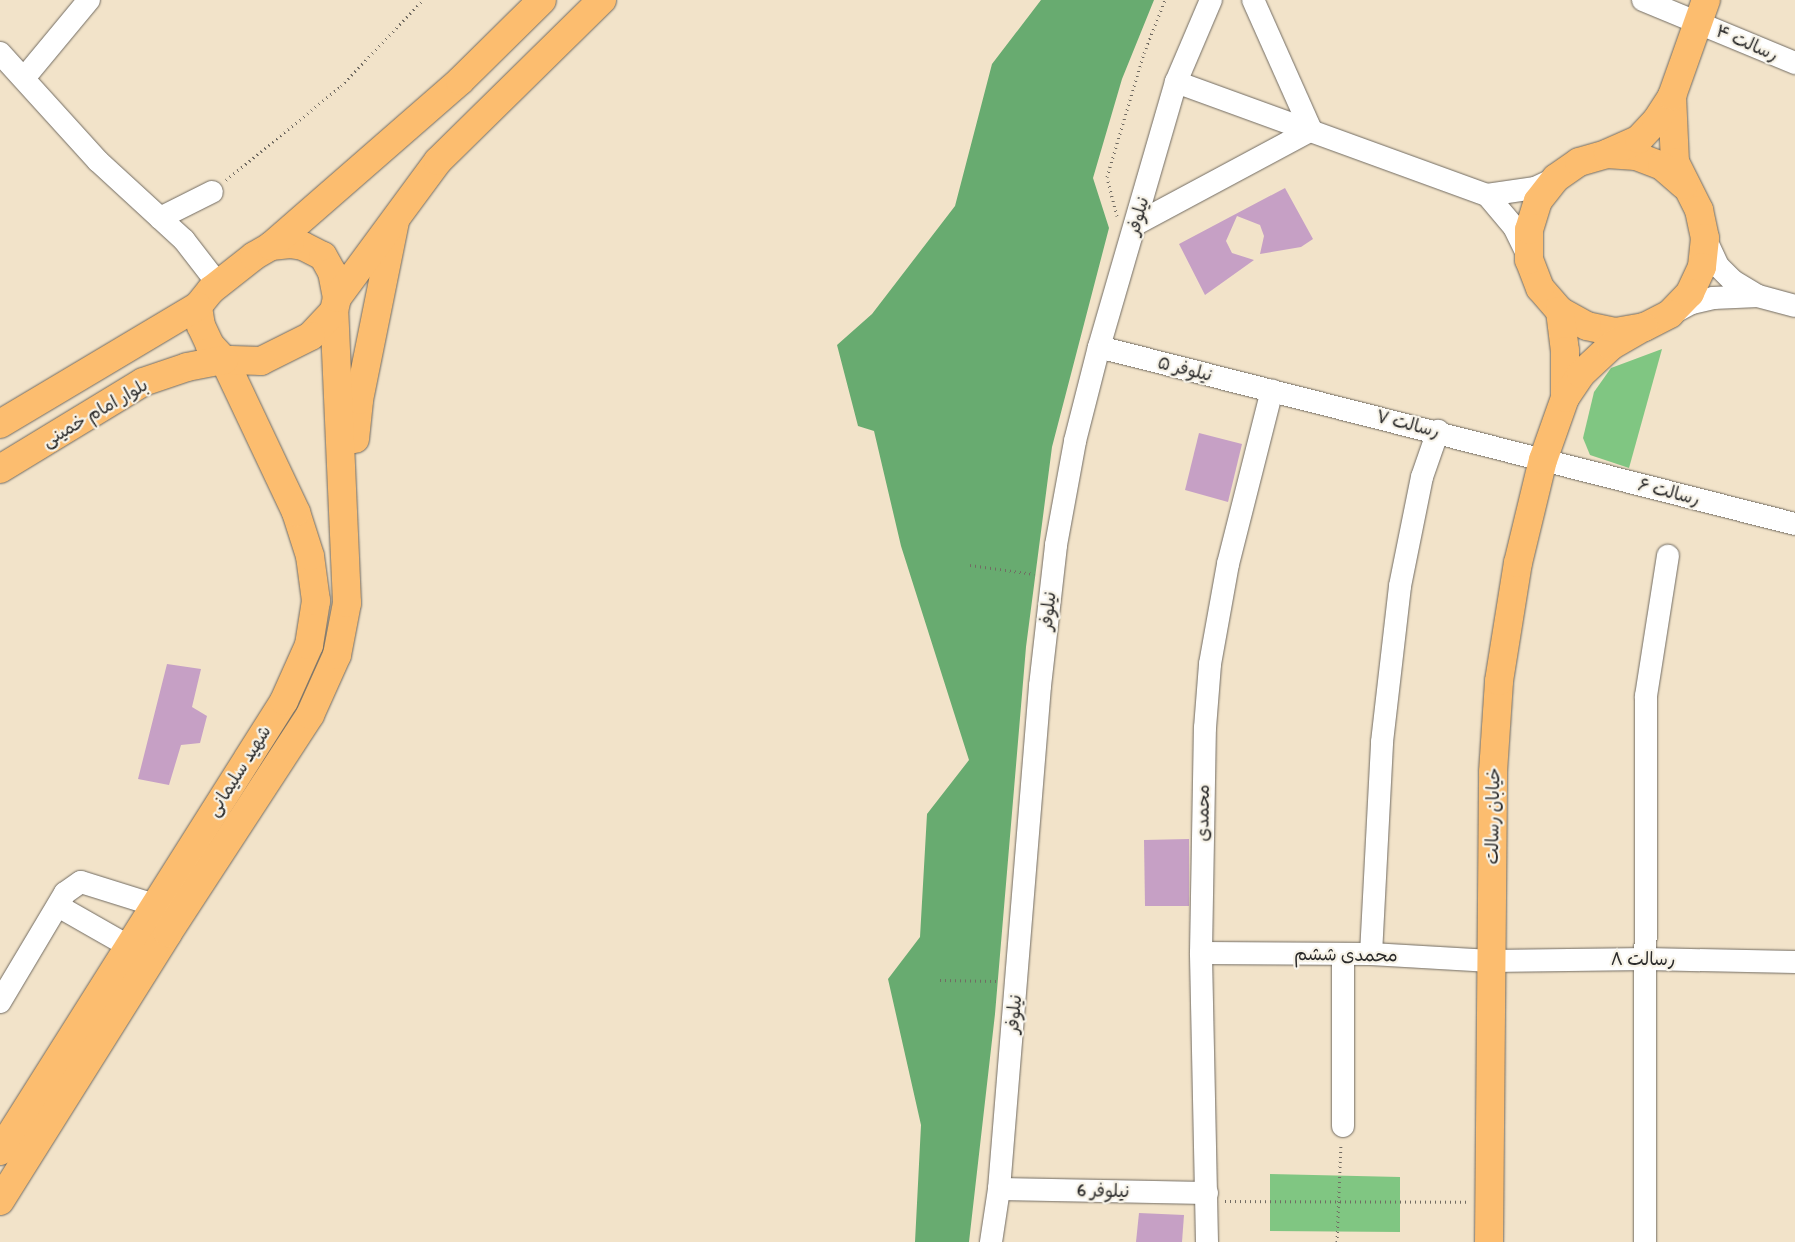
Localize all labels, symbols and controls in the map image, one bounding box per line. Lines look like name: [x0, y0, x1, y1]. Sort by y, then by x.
street label: رسالت ۴: [1712, 20, 1782, 66]
street label: نیلوفر: [1122, 194, 1154, 238]
street label: نیلوفر ۵: [1155, 352, 1215, 386]
street label: بلوار امام خمینی: [38, 374, 152, 452]
street label: رسالت ۷: [1374, 406, 1442, 442]
street label: رسالت ۶: [1636, 474, 1702, 510]
street label: نیلوفر: [1035, 590, 1061, 632]
street label: شهید سلیمانی: [202, 721, 276, 821]
street label: خیابان رسالت: [1481, 767, 1505, 865]
street label: محمدی: [1192, 784, 1214, 842]
street label: محمدی ششم: [1294, 943, 1398, 967]
street label: ۸ رسالت: [1611, 948, 1675, 970]
street label: نیلوفر: [1002, 994, 1026, 1034]
street label: نیلوفر 6: [1077, 1180, 1129, 1202]

